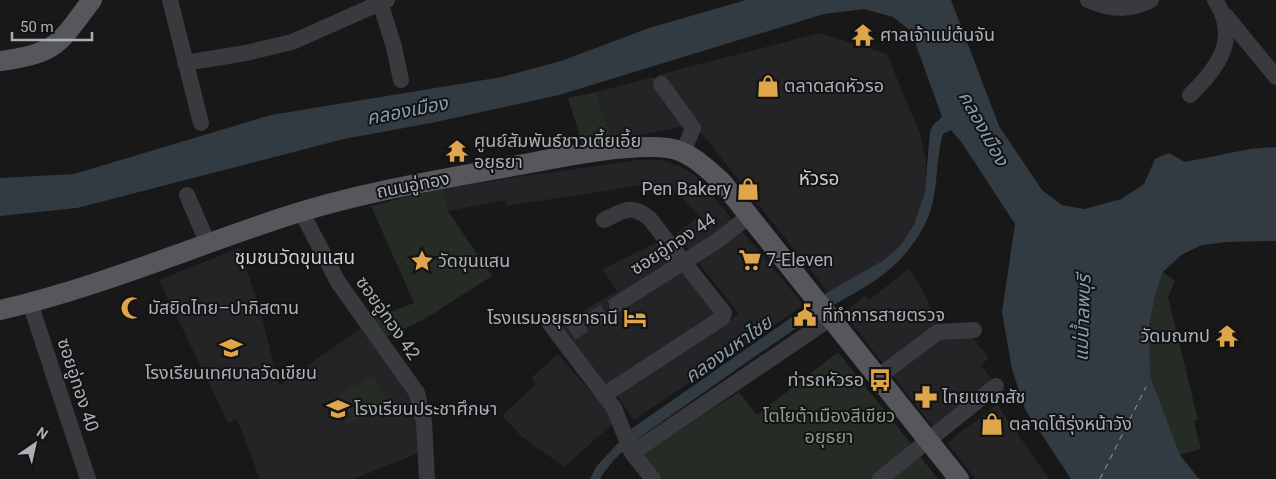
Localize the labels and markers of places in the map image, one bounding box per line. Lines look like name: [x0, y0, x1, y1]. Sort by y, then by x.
temple icon: ศาลเจ้าแม่ต้นจัน: [850, 22, 876, 48]
place label: ศาลเจ้าแม่ต้นจัน: [880, 24, 995, 45]
shop icon: ตลาดสดหัวรอ: [755, 73, 781, 99]
place label: ตลาดสดหัวรอ: [784, 75, 884, 96]
place label: ศูนย์สัมพันธ์ชาวเตี้ยเอี้ย อยุธยา: [474, 128, 641, 173]
temple icon: ศูนย์สัมพันธ์ชาวเตี้ยเอี้ย อยุธยา: [444, 138, 470, 164]
shop icon: Pen Bakery: [735, 176, 761, 202]
place label: Pen Bakery: [642, 178, 731, 199]
supermarket icon: 7-Eleven: [737, 247, 763, 273]
place icon: วัดขุนแสน: [409, 248, 435, 274]
place label: 7-Eleven: [766, 249, 833, 270]
place label: วัดขุนแสน: [438, 250, 510, 272]
mosque icon: มัสยิดไทย–ปากิสตาน: [119, 295, 145, 321]
place label: มัสยิดไทย–ปากิสตาน: [148, 297, 299, 318]
public building icon: ที่ทำการสายตรวจ: [792, 302, 818, 328]
place label: ที่ทำการสายตรวจ: [822, 302, 945, 325]
hotel icon: โรงแรมอยุธยาธานี: [622, 305, 648, 331]
place label: โรงแรมอยุธยาธานี: [487, 307, 618, 329]
temple icon: วัดมณฑป: [1214, 323, 1240, 349]
place label: วัดมณฑป: [1140, 325, 1210, 346]
school or university icon: โรงเรียนเทศบาลวัดเขียน: [218, 335, 244, 361]
place label: โรงเรียนเทศบาลวัดเขียน: [145, 362, 317, 383]
bus stop icon: ท่ารถหัวรอ: [867, 367, 893, 393]
place label: ท่ารถหัวรอ: [788, 369, 864, 390]
pharmacy icon: ไทยแซเภสัช: [913, 384, 939, 410]
place label: ไทยแซเภสัช: [941, 386, 1026, 407]
school or university icon: โรงเรียนประชาศึกษา: [325, 396, 351, 422]
place label: โรงเรียนประชาศึกษา: [354, 398, 497, 419]
shop icon: ตลาดโต้รุ่งหน้าวัง: [979, 411, 1005, 437]
place label: ตลาดโต้รุ่งหน้าวัง: [1009, 413, 1132, 435]

